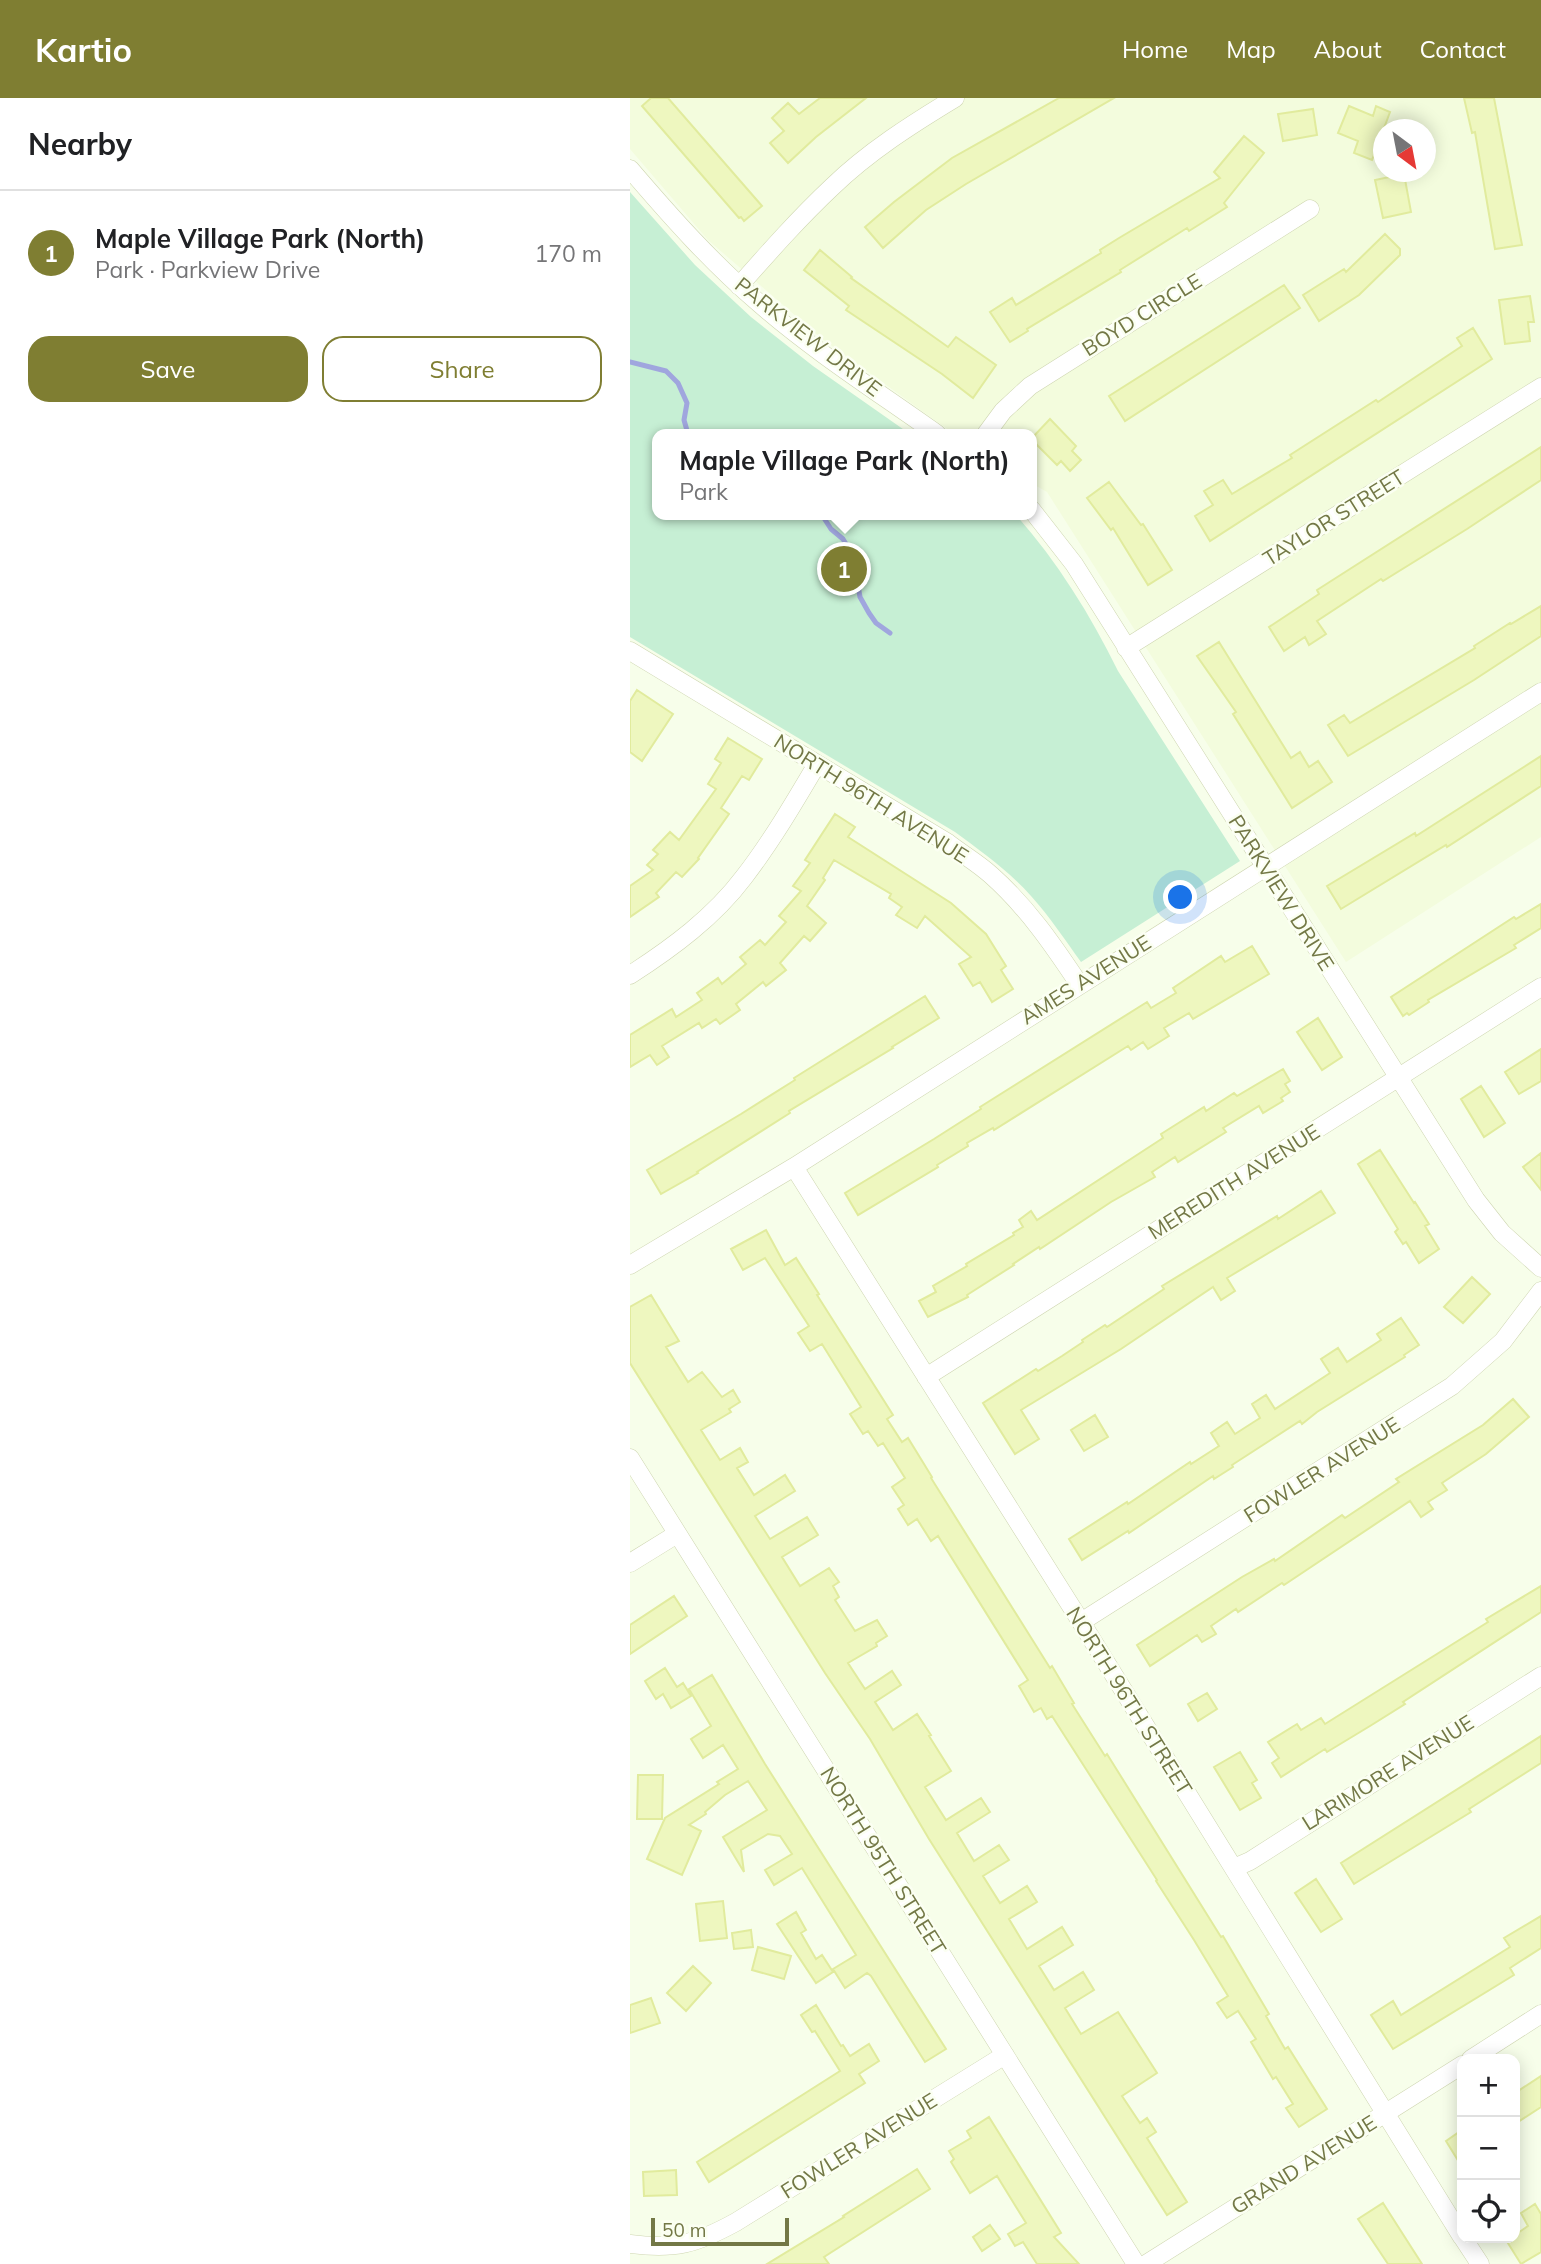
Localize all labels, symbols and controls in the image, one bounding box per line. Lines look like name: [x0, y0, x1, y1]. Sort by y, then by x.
text: Kartio: [35, 29, 132, 70]
text: Home: [1122, 34, 1188, 64]
text: Map: [1226, 34, 1276, 64]
text: About: [1314, 34, 1382, 64]
text: Contact: [1420, 34, 1506, 64]
north arrow: [1373, 119, 1436, 182]
text: Nearby: [28, 125, 132, 163]
text: Maple Village Park (North): [95, 222, 425, 255]
text: 1: [44, 239, 58, 268]
text: 170 m: [534, 239, 602, 268]
text: Park · Parkview Drive: [95, 255, 320, 284]
street label: BOYD CIRCLE: [1077, 267, 1206, 361]
street label: PARKVIEW DRIVE: [730, 271, 887, 402]
button: Save: [28, 336, 308, 402]
button: Share: [322, 336, 602, 402]
popup: [652, 429, 1037, 520]
text: Maple Village Park (North): [679, 444, 1010, 477]
street label: TAYLOR STREET: [1258, 463, 1409, 571]
text: Park: [679, 477, 728, 506]
pin: 1: [821, 543, 867, 595]
street label: NORTH 96TH AVENUE: [770, 728, 974, 869]
street label: PARKVIEW DRIVE: [1223, 810, 1340, 975]
your location: [1163, 880, 1197, 914]
street label: AMES AVENUE: [1015, 929, 1155, 1030]
street label: MEREDITH AVENUE: [1143, 1118, 1324, 1244]
street label: FOWLER AVENUE: [1239, 1411, 1404, 1528]
street label: NORTH 96TH STREET: [1061, 1602, 1198, 1800]
street label: LARIMORE AVENUE: [1297, 1709, 1478, 1836]
street label: NORTH 95TH STREET: [815, 1762, 952, 1960]
map controls: [1457, 2054, 1520, 2243]
button: +: [1457, 2054, 1520, 2117]
street label: FOWLER AVENUE: [776, 2087, 941, 2204]
street label: GRAND AVENUE: [1226, 2109, 1381, 2219]
button: −: [1457, 2117, 1520, 2180]
button: locate: [1457, 2180, 1520, 2243]
scale bar: [651, 2215, 789, 2247]
text: 50 m: [662, 2218, 706, 2242]

